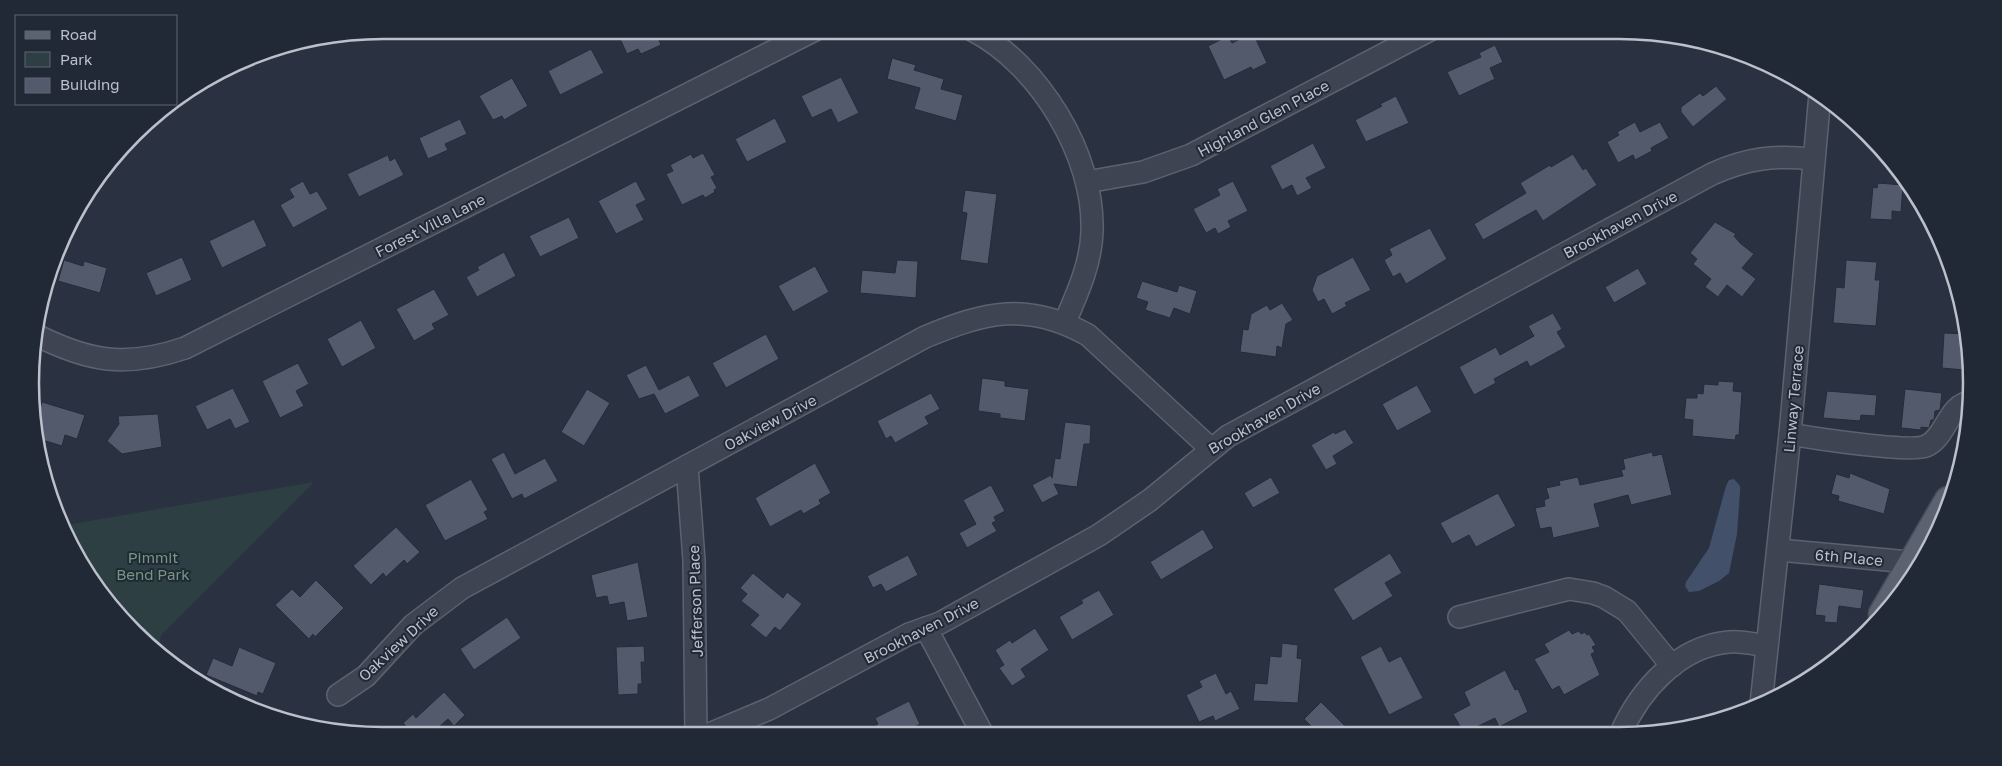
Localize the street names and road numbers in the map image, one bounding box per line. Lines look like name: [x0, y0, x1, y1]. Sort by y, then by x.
street label: Highland Glen Place: [1194, 76, 1332, 160]
street label: Brookhaven Drive: [1560, 186, 1680, 262]
street label: Forest Villa Lane: [372, 189, 488, 260]
street label: Linway Terrace: [1779, 344, 1807, 453]
street label: Brookhaven Drive: [1205, 378, 1324, 457]
street label: Oakview Drive: [721, 390, 820, 454]
street label: Jefferson Place: [684, 544, 706, 657]
street label: 6th Place: [1814, 545, 1884, 569]
street label: Brookhaven Drive: [861, 593, 982, 667]
street label: Oakview Drive: [354, 601, 442, 684]

